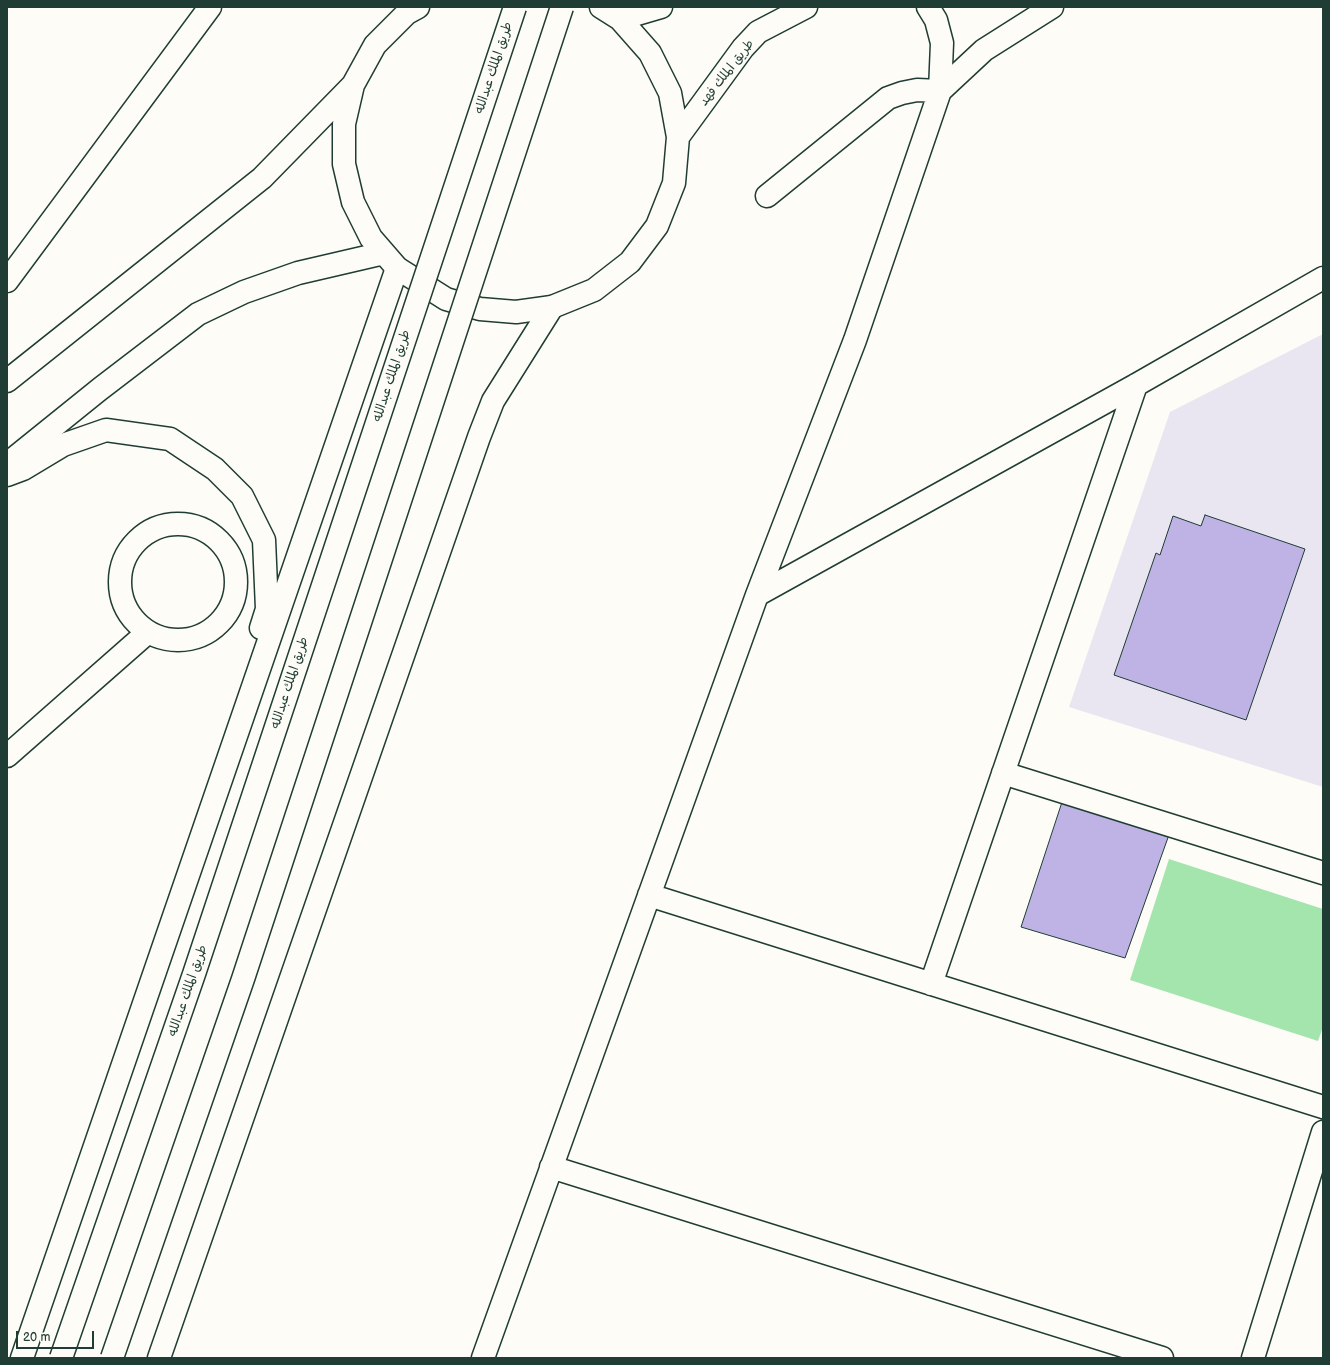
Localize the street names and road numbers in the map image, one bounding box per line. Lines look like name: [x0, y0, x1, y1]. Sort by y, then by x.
street label: طريق الملك عبدالله: [472, 20, 516, 116]
street label: طريق الملك فهد: [696, 37, 758, 109]
street label: طريق الملك عبدالله: [370, 328, 414, 424]
street label: طريق الملك عبدالله: [268, 635, 312, 731]
street label: طريق الملك عبدالله: [165, 943, 211, 1039]

